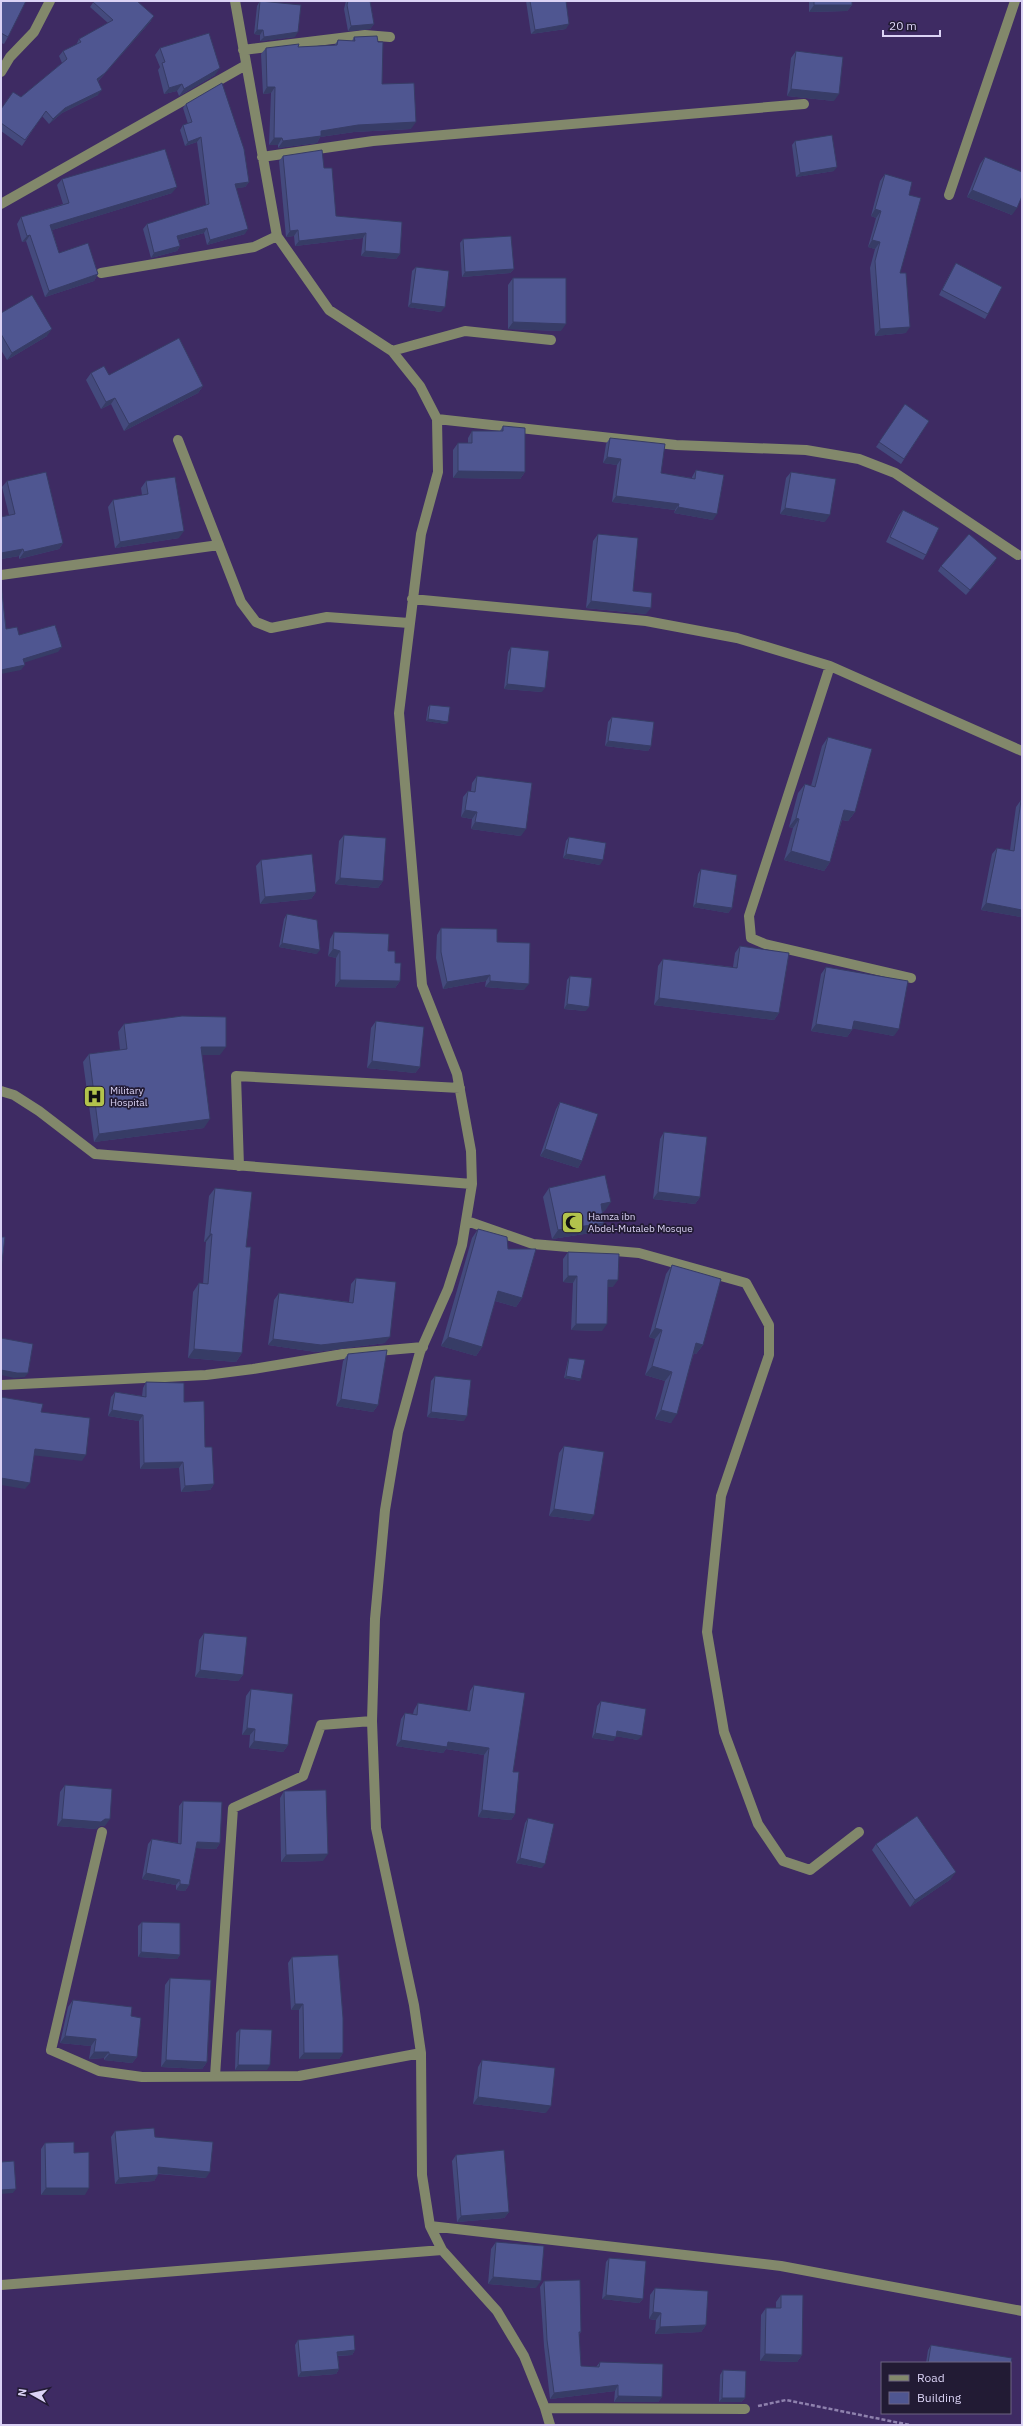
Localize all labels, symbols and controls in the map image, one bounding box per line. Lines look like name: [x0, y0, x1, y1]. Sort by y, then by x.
scale bar: [883, 12, 940, 38]
text: 20 m: [889, 18, 917, 33]
hospital icon: Military Hospital: [81, 1083, 107, 1109]
place label: Military Hospital: [110, 1084, 148, 1109]
mosque icon: Hamza ibn Abdel-Mutaleb Mosque: [559, 1209, 585, 1235]
place label: Hamza ibn Abdel-Mutaleb Mosque: [588, 1210, 693, 1235]
legend: [881, 2362, 1011, 2414]
text: Road: [917, 2370, 945, 2385]
north arrow: [12, 2374, 52, 2414]
text: N: [15, 2388, 30, 2398]
text: Building: [917, 2390, 962, 2405]

